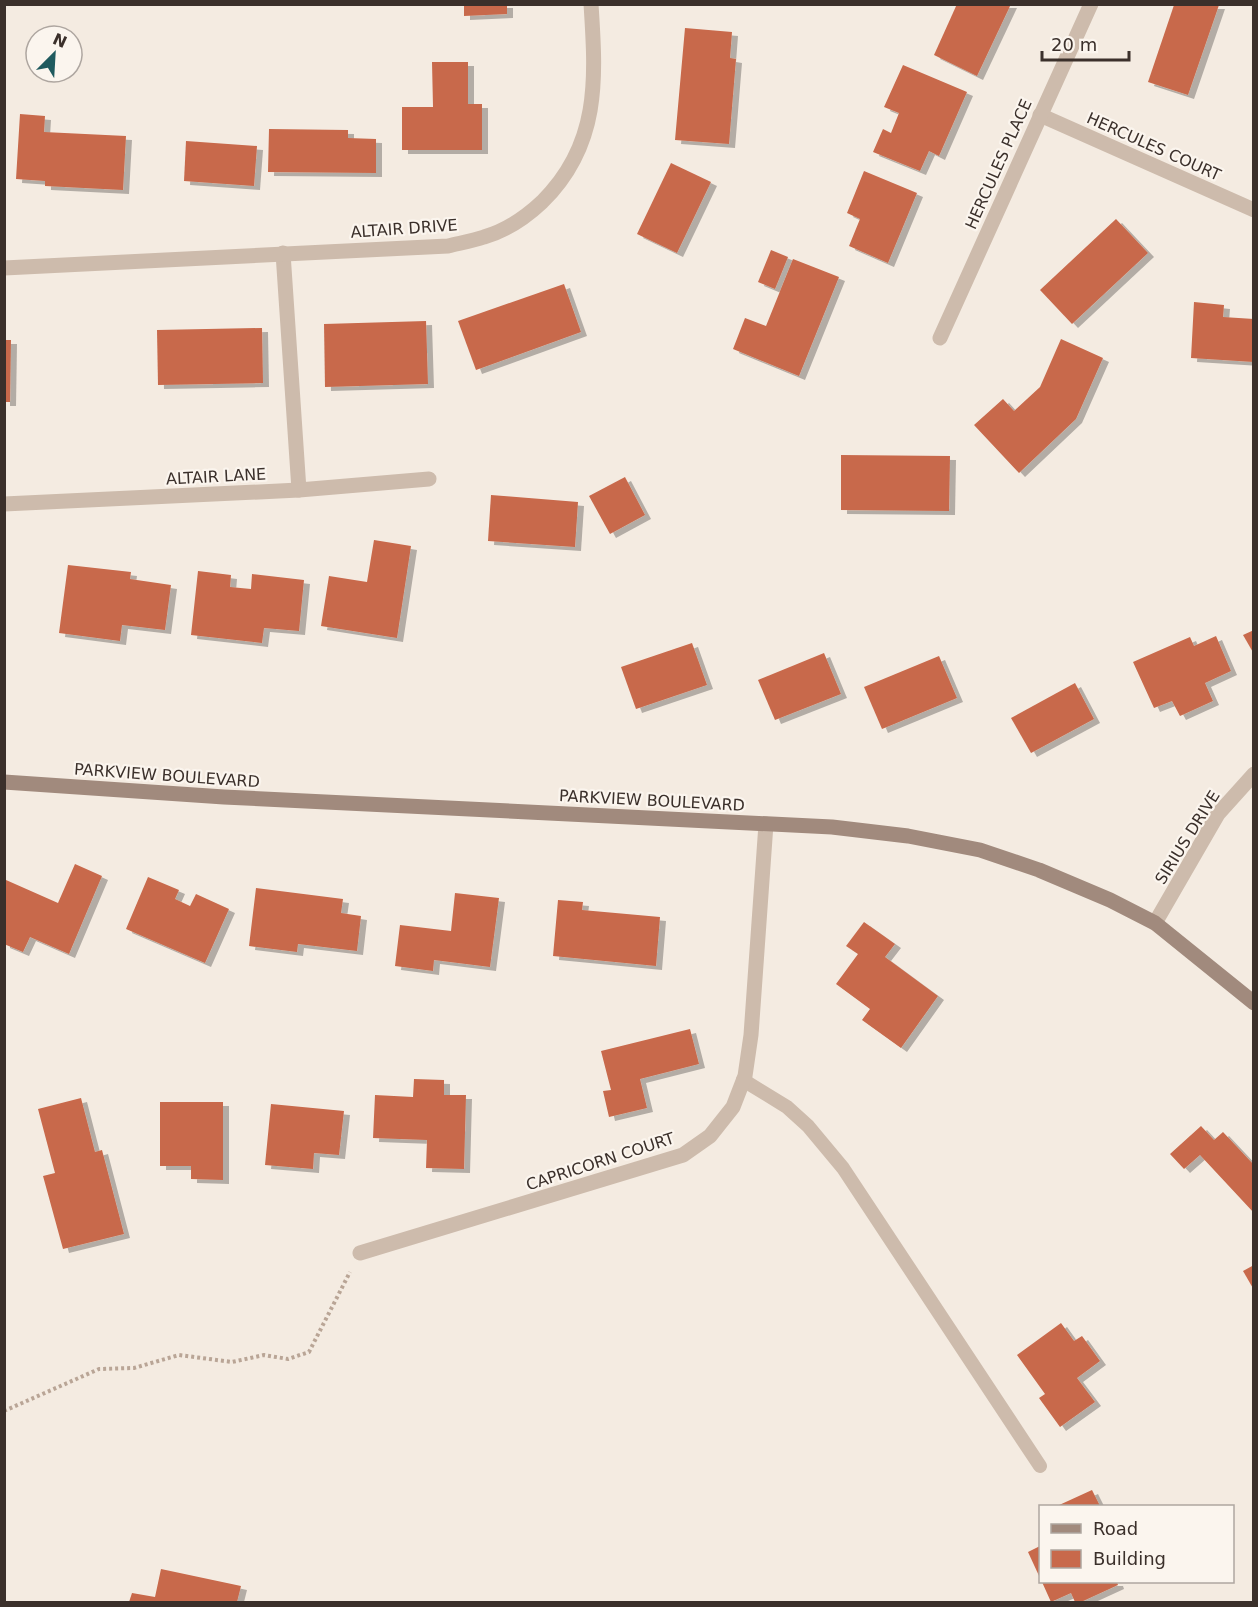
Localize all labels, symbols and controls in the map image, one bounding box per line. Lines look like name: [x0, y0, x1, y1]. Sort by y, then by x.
north arrow: [24, 24, 84, 84]
scale bar: [1042, 24, 1129, 62]
text: N: [50, 29, 70, 52]
text: 20 m: [1051, 34, 1097, 55]
street label: HERCULES PLACE: [961, 96, 1036, 232]
street label: HERCULES COURT: [1084, 108, 1224, 185]
street label: ALTAIR DRIVE: [350, 215, 458, 242]
street label: ALTAIR LANE: [165, 464, 267, 489]
street label: PARKVIEW BOULEVARD: [73, 760, 260, 791]
street label: PARKVIEW BOULEVARD: [559, 786, 745, 815]
street label: SIRIUS DRIVE: [1151, 787, 1224, 888]
street label: CAPRICORN COURT: [524, 1128, 677, 1194]
legend: [1039, 1505, 1234, 1583]
text: Road: [1093, 1518, 1138, 1539]
text: Building: [1093, 1548, 1166, 1569]

